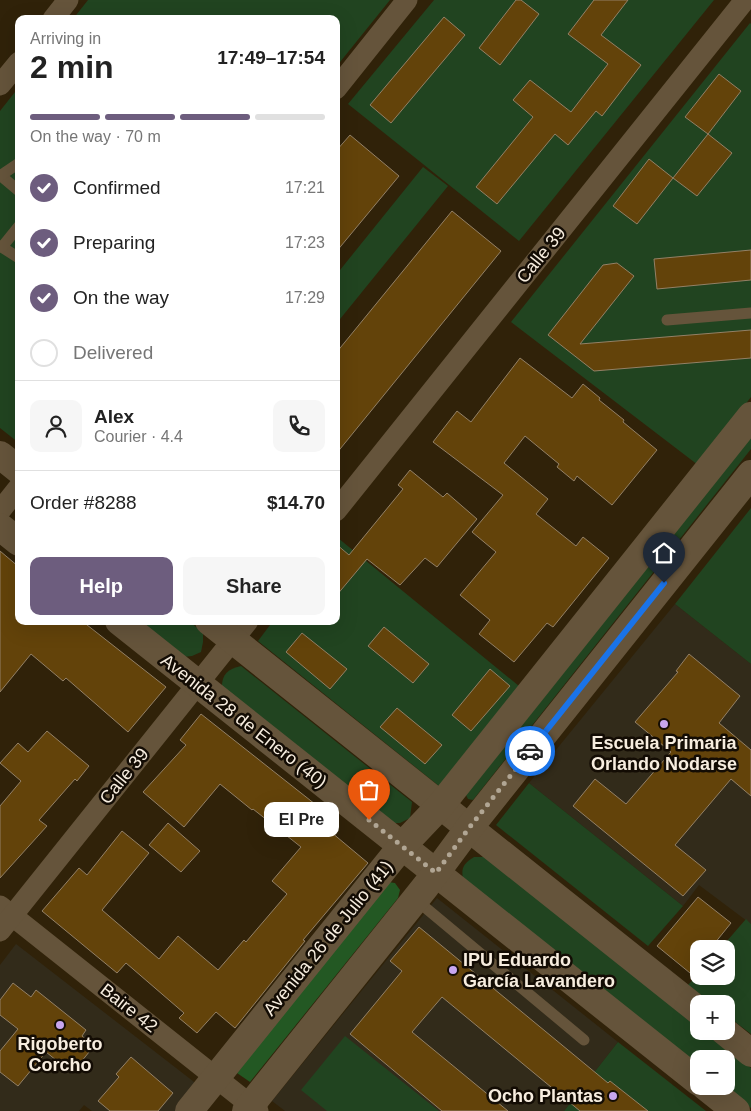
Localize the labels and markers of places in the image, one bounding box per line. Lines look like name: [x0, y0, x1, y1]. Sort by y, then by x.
pin: [643, 532, 685, 583]
marker: Escuela Primaria Orlando Nodarse: [658, 718, 670, 730]
place label: Escuela Primaria Orlando Nodarse: [591, 733, 738, 774]
pin: [348, 769, 390, 820]
callout: El Pre: [264, 802, 339, 838]
place label: IPU Eduardo García Lavandero: [463, 950, 615, 991]
marker: IPU Eduardo García Lavandero: [447, 964, 459, 976]
marker: Rigoberto Corcho: [54, 1019, 66, 1031]
place label: Rigoberto Corcho: [18, 1034, 103, 1075]
place label: Ocho Plantas: [488, 1086, 603, 1106]
marker: Ocho Plantas: [607, 1090, 619, 1102]

